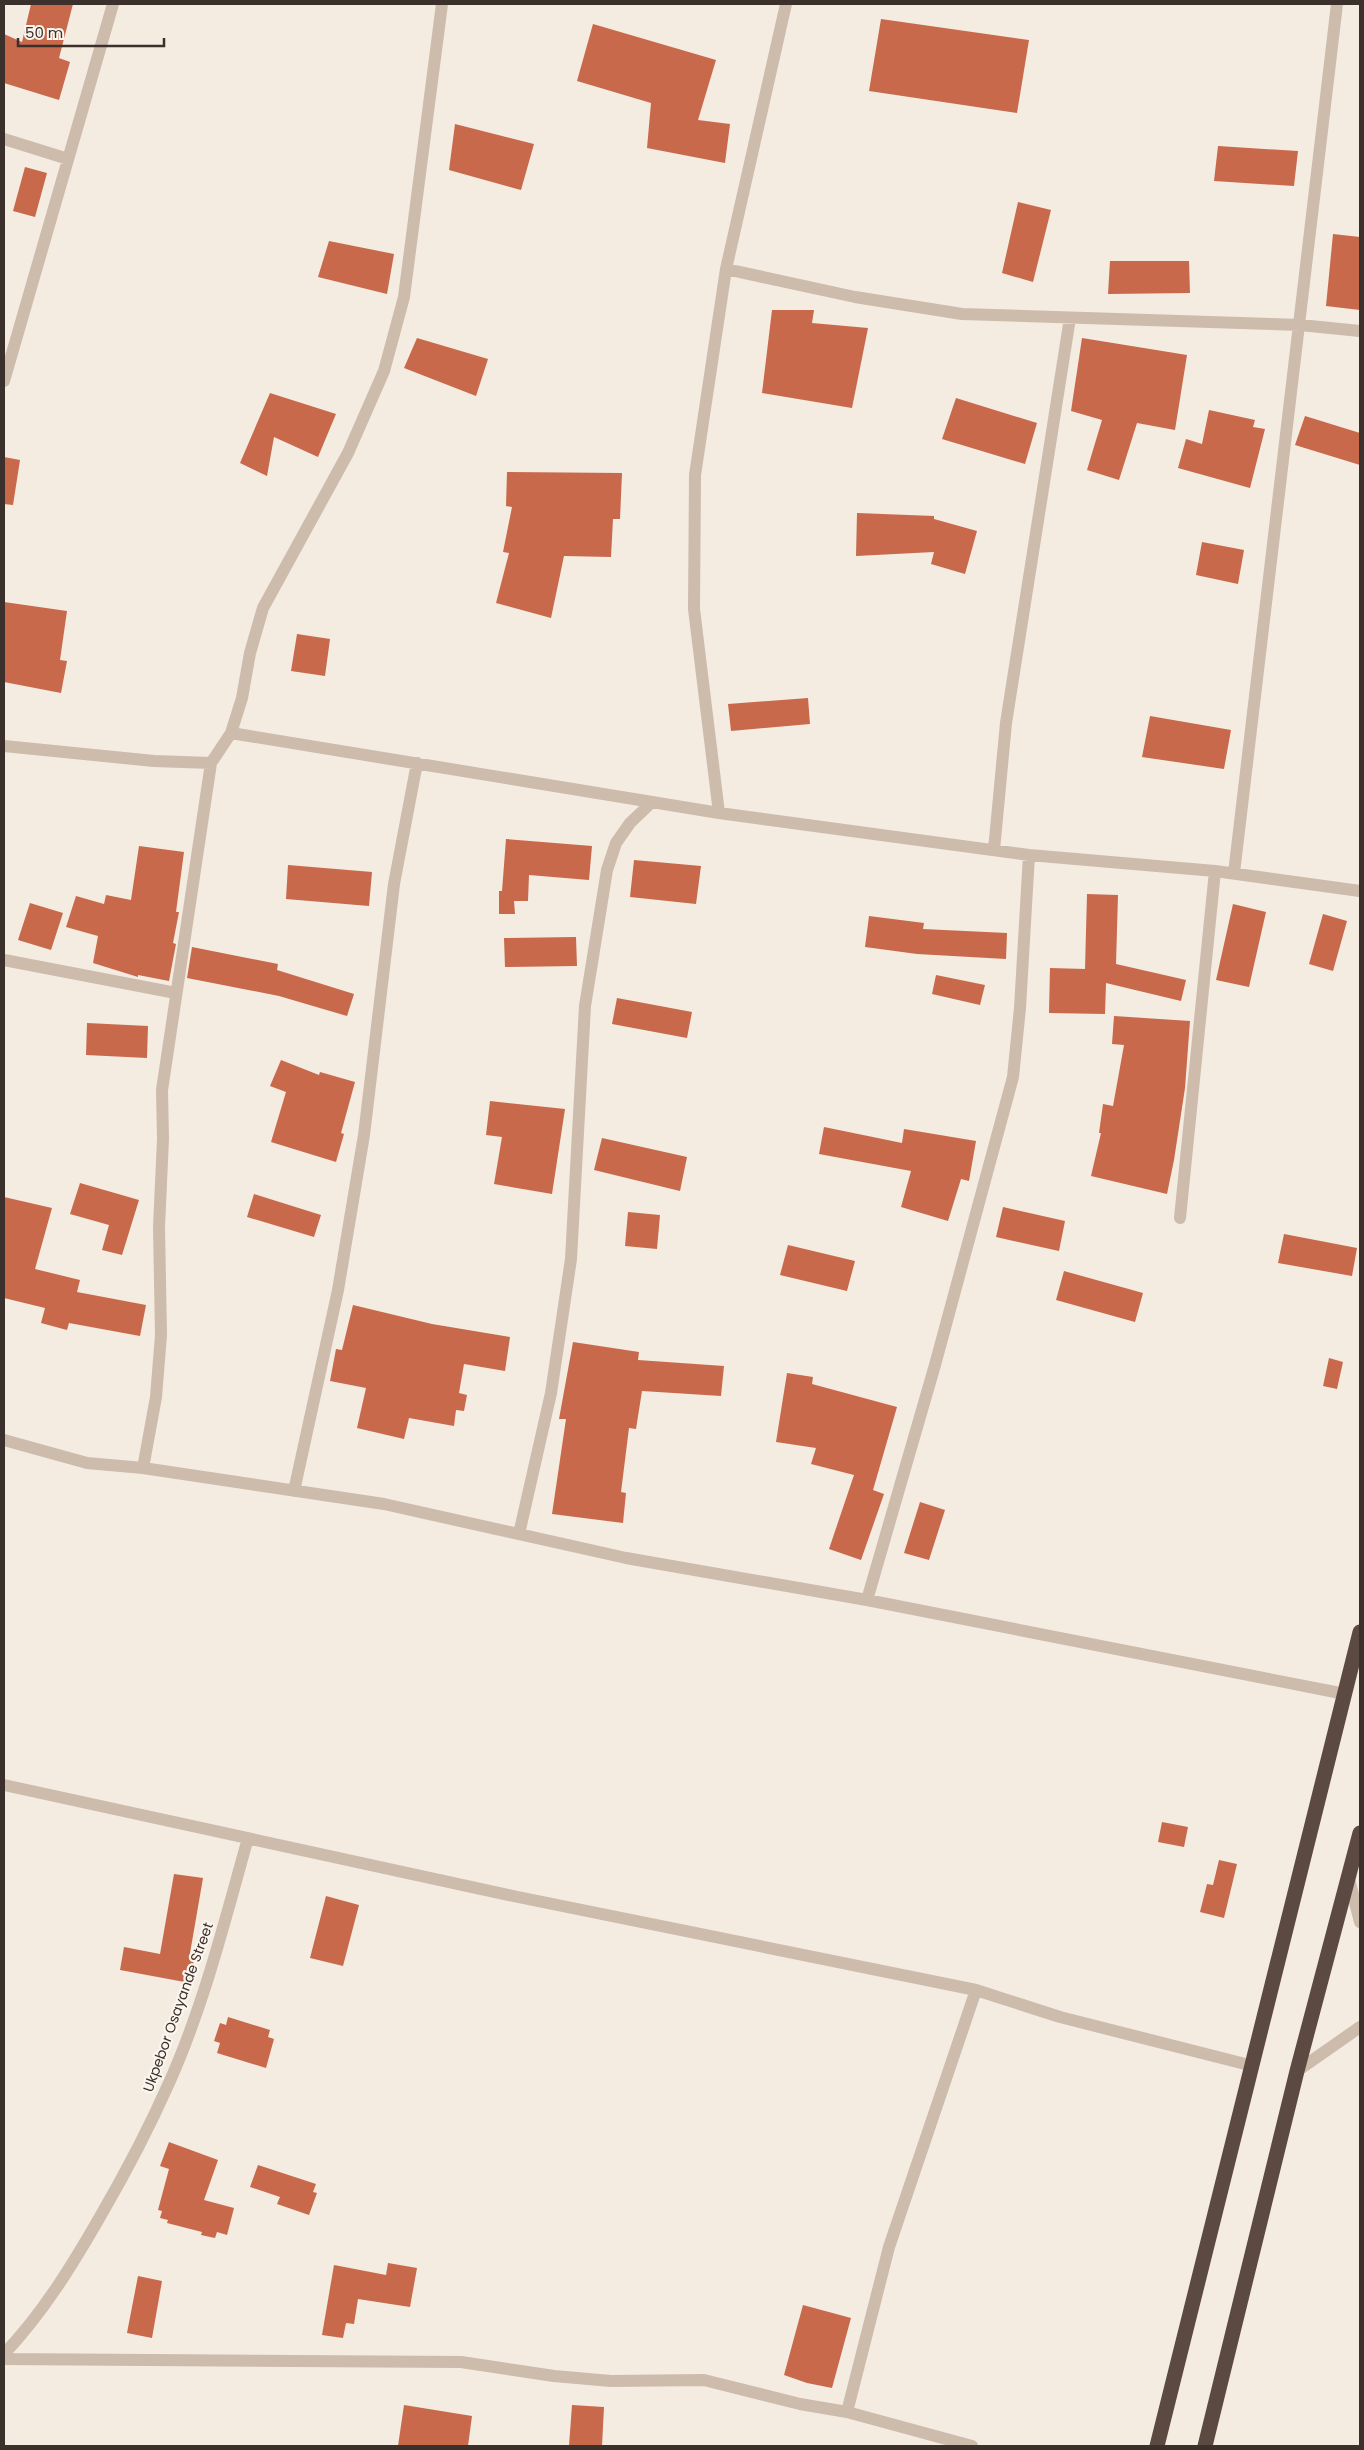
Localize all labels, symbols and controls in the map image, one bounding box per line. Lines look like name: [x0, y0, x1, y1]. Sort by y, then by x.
scale bar: [18, 15, 164, 47]
text: 50 m: [25, 22, 63, 43]
street label: Ukpebor Osayande Street: [138, 1919, 218, 2095]

